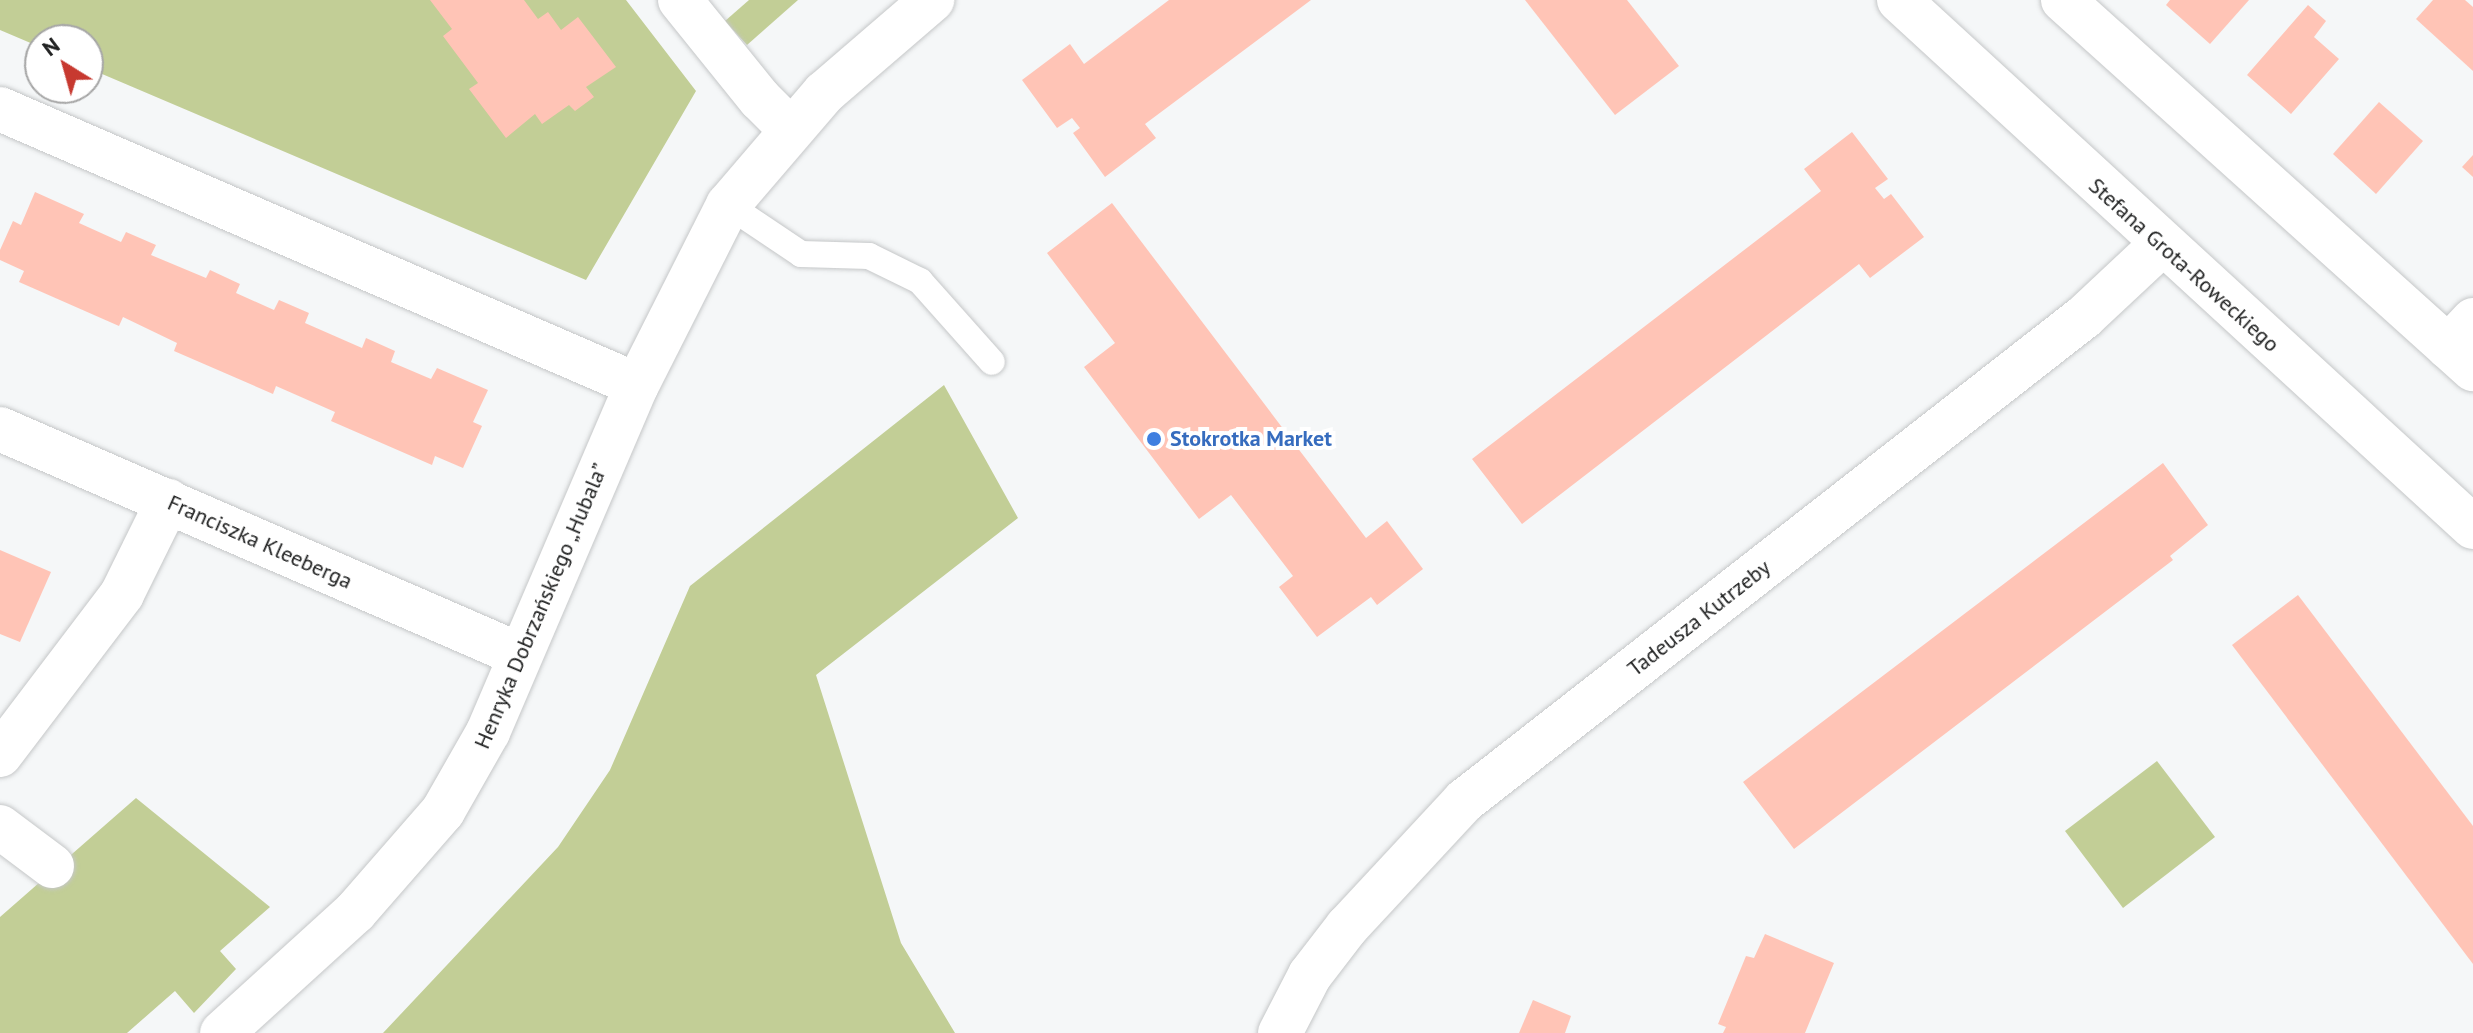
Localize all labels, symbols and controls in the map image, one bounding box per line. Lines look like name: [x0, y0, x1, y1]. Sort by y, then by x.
north arrow: [24, 24, 104, 104]
text: N: [37, 31, 65, 62]
street label: Stefana Grota-Roweckiego: [2083, 172, 2285, 358]
place label: Stokrotka Market: [1170, 426, 1332, 452]
marker: Stokrotka Market: [1145, 430, 1163, 448]
street label: Henryka Dobrzańskiego „Hubala”: [468, 459, 614, 753]
street label: Franciszka Kleeberga: [164, 489, 356, 595]
street label: Tadeusza Kutrzeby: [1622, 554, 1776, 682]

